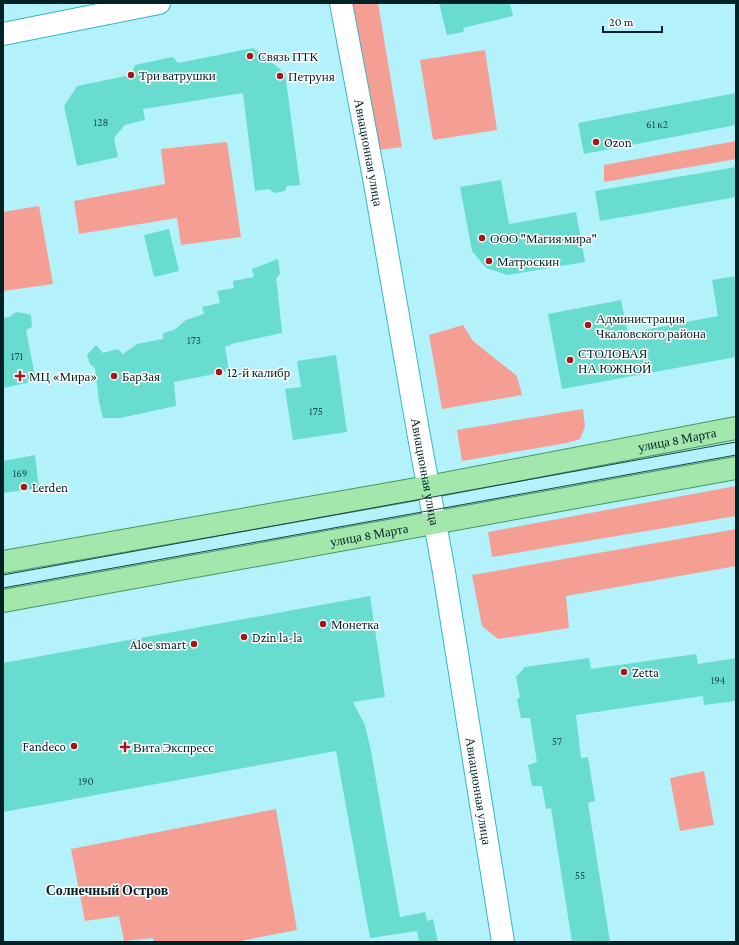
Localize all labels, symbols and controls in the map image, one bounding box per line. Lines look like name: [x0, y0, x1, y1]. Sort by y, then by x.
scale bar: [603, 8, 662, 34]
text: 20 m: [609, 15, 634, 29]
place label: Связь ПТК: [258, 49, 318, 64]
marker: Связь ПТК: [245, 51, 255, 61]
place label: Три ватрушки: [139, 68, 216, 83]
place label: Петруня: [288, 69, 335, 84]
marker: Три ватрушки: [126, 70, 136, 80]
marker: Петруня: [275, 71, 285, 81]
street label: Авиационная улица: [351, 98, 386, 208]
house number: 128: [94, 116, 108, 128]
house number: 61 к2: [646, 118, 668, 130]
place label: Ozon: [604, 135, 632, 150]
marker: Ozon: [591, 137, 601, 147]
place label: ООО "Магия мира": [490, 231, 597, 246]
marker: ООО "Магия мира": [477, 233, 487, 243]
place label: Матроскин: [497, 254, 559, 269]
marker: Матроскин: [484, 256, 494, 266]
place label: Администрация Чкаловского района: [596, 311, 706, 341]
marker: Администрация Чкаловского района: [583, 320, 593, 330]
house number: 173: [187, 334, 201, 346]
place label: СТОЛОВАЯ НА ЮЖНОЙ: [578, 346, 651, 376]
house number: 171: [11, 350, 24, 362]
marker: СТОЛОВАЯ НА ЮЖНОЙ: [565, 355, 575, 365]
place label: 12-й калибр: [227, 365, 290, 380]
marker: 12-й калибр: [214, 367, 224, 377]
place label: МЦ «Мира»: [29, 369, 97, 384]
place label: БарЗая: [122, 369, 160, 384]
marker: МЦ «Мира»: [14, 370, 26, 382]
marker: БарЗая: [109, 371, 119, 381]
house number: 175: [309, 405, 323, 417]
street label: Авиационная улица: [408, 417, 442, 527]
street label: улица 8 Марта: [637, 425, 718, 455]
house number: 169: [13, 467, 27, 479]
place label: Lerden: [32, 480, 68, 495]
marker: Lerden: [19, 482, 29, 492]
street label: улица 8 Марта: [329, 521, 410, 550]
place label: Монетка: [331, 617, 379, 632]
marker: Монетка: [318, 619, 328, 629]
place label: Dzin la-la: [252, 630, 303, 645]
marker: Dzin la-la: [239, 632, 249, 642]
place label: Aloe smart: [130, 637, 187, 652]
marker: Aloe smart: [189, 639, 199, 649]
place label: Zetta: [632, 665, 659, 680]
marker: Zetta: [619, 667, 629, 677]
house number: 194: [711, 674, 726, 686]
house number: 57: [552, 735, 562, 747]
street label: Авиационная улица: [462, 736, 494, 846]
place label: Fandeco: [23, 739, 66, 754]
place label: Вита Экспресс: [133, 740, 214, 755]
marker: Fandeco: [69, 741, 79, 751]
marker: Вита Экспресс: [120, 742, 130, 752]
house number: 190: [78, 775, 94, 787]
house number: 55: [575, 869, 585, 881]
district label: Солнечный Остров: [46, 882, 169, 898]

